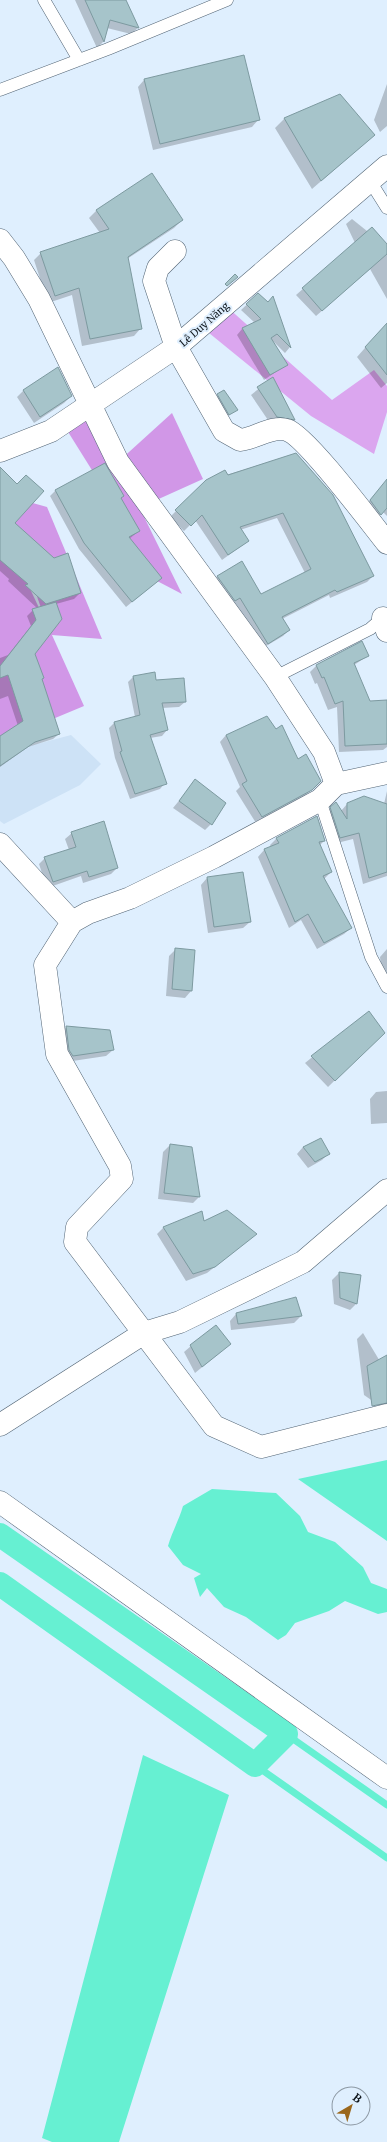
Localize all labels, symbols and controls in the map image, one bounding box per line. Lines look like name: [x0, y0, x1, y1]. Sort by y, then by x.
street label: Lê Duy Năng: [177, 299, 232, 349]
north arrow: [331, 2086, 371, 2126]
text: B: [350, 2090, 365, 2106]

